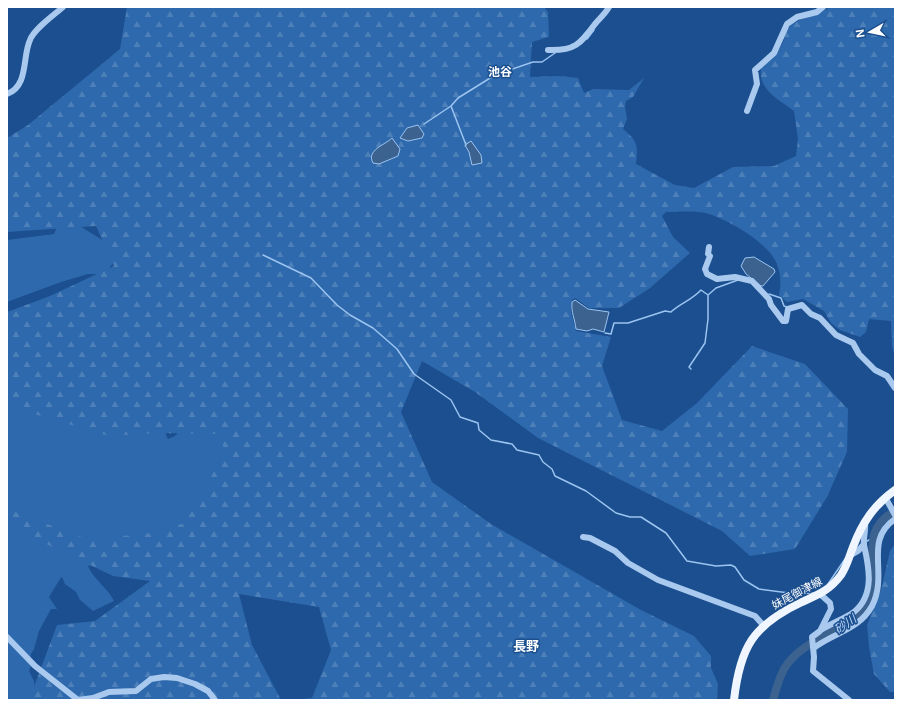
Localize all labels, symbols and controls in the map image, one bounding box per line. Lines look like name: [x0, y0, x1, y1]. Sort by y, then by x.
north arrow: [850, 12, 890, 52]
text: N: [853, 28, 868, 39]
district label: 池谷: [488, 64, 512, 79]
street label: 妹尾御津線: [769, 574, 825, 612]
water label: 砂川: [831, 610, 861, 637]
district label: 長野: [513, 638, 539, 654]

